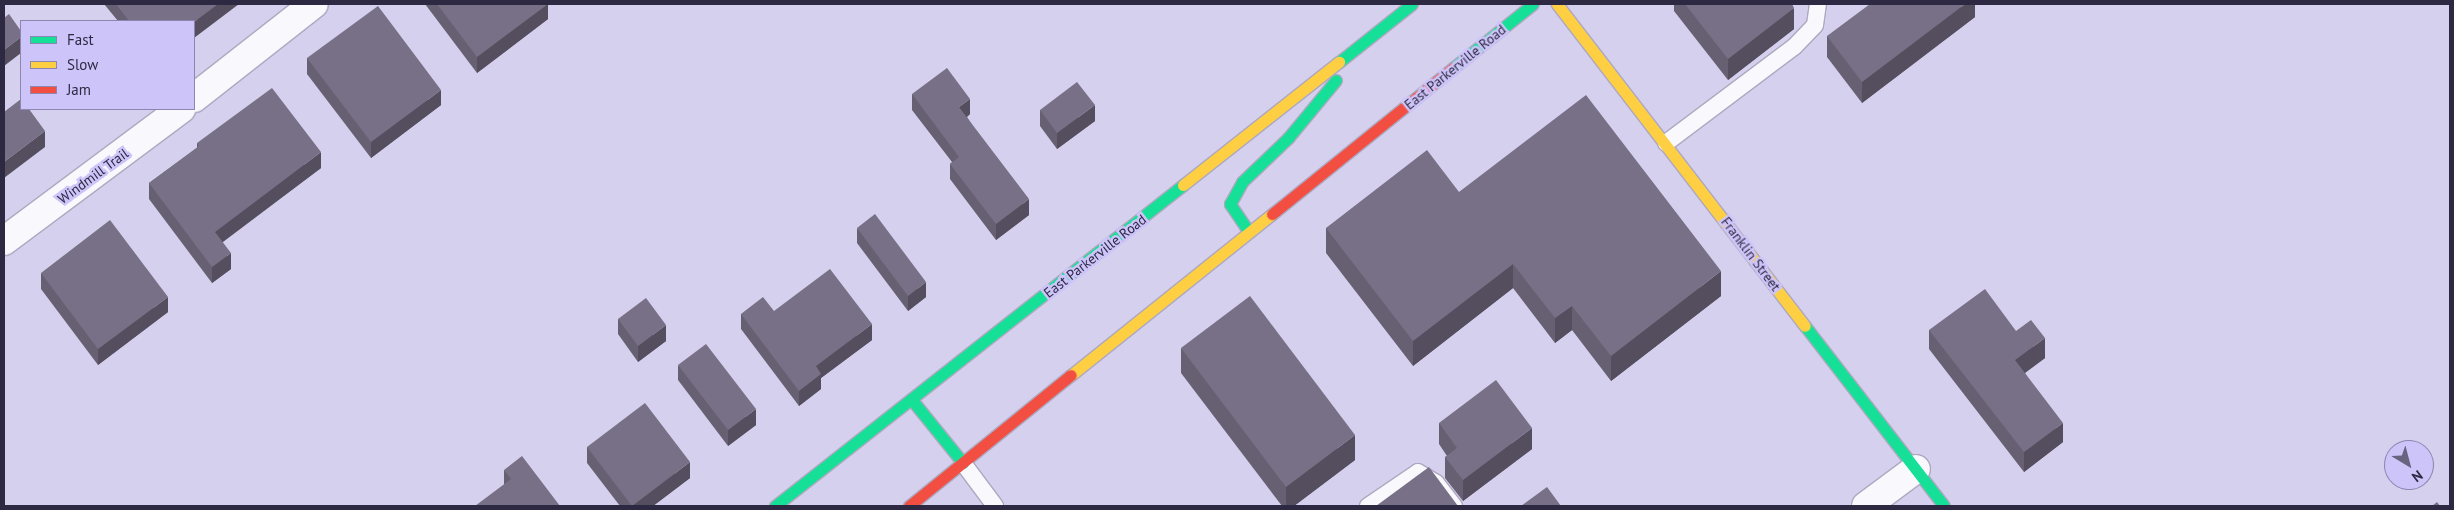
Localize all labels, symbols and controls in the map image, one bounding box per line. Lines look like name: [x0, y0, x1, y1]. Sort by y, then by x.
legend: [20, 20, 195, 110]
street label: East Parkerville Road: [1401, 21, 1509, 113]
text: Fast: [67, 30, 94, 49]
text: Slow: [67, 55, 98, 74]
text: Jam: [67, 80, 91, 99]
street label: Windmill Trail: [54, 145, 132, 207]
street label: East Parkerville Road: [1040, 211, 1150, 301]
street label: Franklin Street: [1718, 214, 1784, 294]
north arrow: [2384, 440, 2434, 490]
text: N: [2408, 466, 2427, 486]

